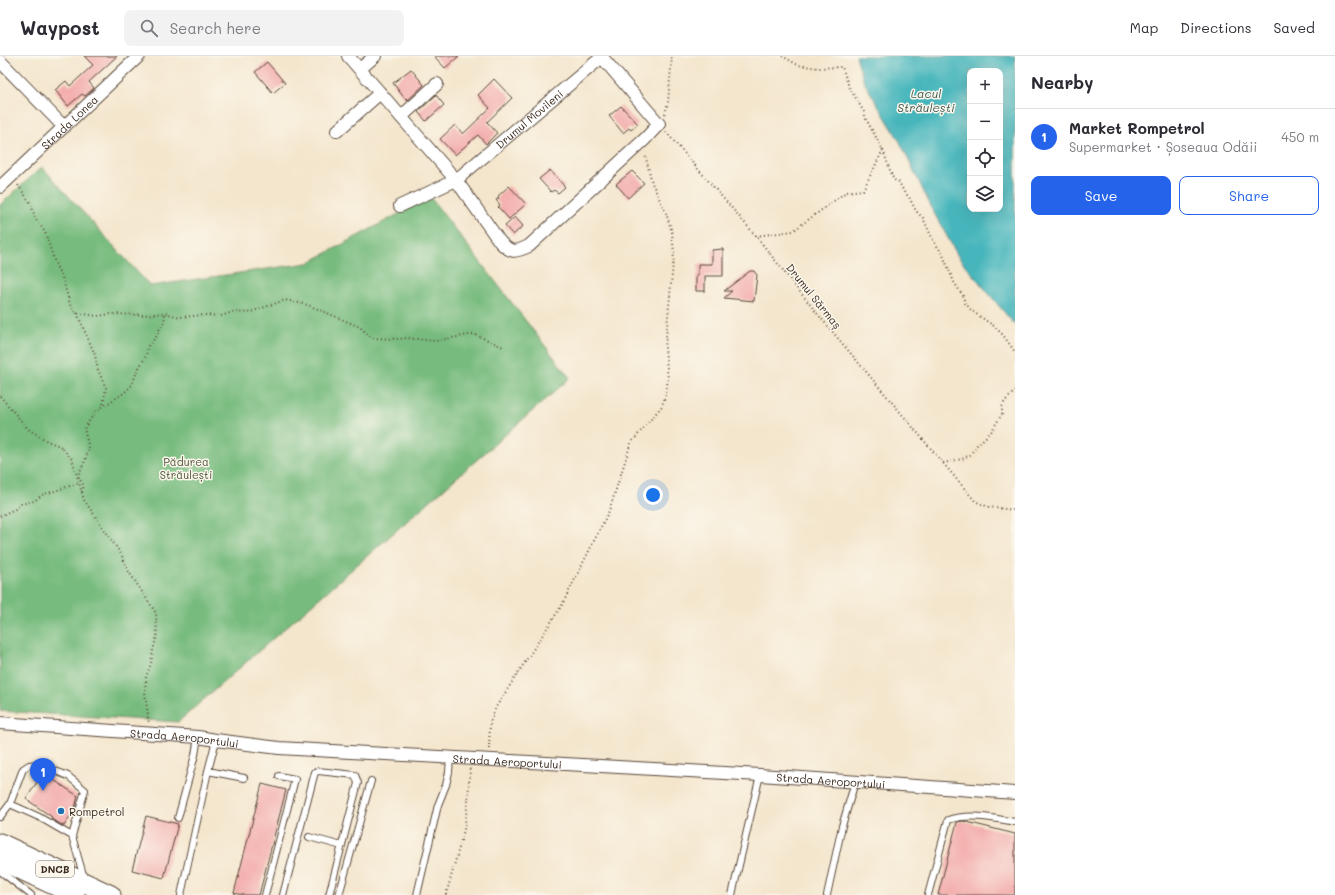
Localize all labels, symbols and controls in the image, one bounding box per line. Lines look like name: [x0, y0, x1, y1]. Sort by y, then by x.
search box: [124, 10, 404, 46]
text: Waypost: [20, 15, 100, 40]
icon: search: [138, 17, 160, 39]
text: Search here: [170, 18, 261, 38]
text: Map: [1130, 18, 1158, 37]
text: Directions: [1180, 18, 1251, 37]
text: Saved: [1273, 18, 1315, 37]
map controls: [967, 68, 1003, 212]
button: +: [967, 68, 1003, 104]
text: Nearby: [1031, 71, 1093, 93]
water label: Lacul Străulești: [897, 85, 955, 115]
street label: Drumul Movileni: [492, 86, 566, 151]
street label: Strada Lonea: [37, 91, 101, 152]
button: −: [967, 104, 1003, 140]
text: Market Rompetrol: [1069, 118, 1205, 138]
text: 1: [1041, 128, 1047, 145]
text: 450 m: [1281, 128, 1319, 145]
text: Supermarket · Șoseaua Odăii: [1069, 138, 1257, 155]
button: locate: [967, 140, 1003, 176]
button: layers: [967, 176, 1003, 212]
button: Save: [1031, 176, 1171, 215]
button: Share: [1179, 176, 1319, 215]
street label: Drumul Sărmaș: [783, 260, 845, 332]
park label: Pădurea Străulești: [160, 454, 212, 482]
your location: [643, 485, 663, 505]
street label: Strada Aeroportului: [130, 725, 240, 750]
street label: Strada Aeroportului: [452, 750, 562, 771]
pin: 1: [30, 758, 56, 791]
street label: Strada Aeroportului: [776, 769, 886, 791]
place label: Rompetrol: [69, 804, 125, 819]
marker: Rompetrol: [56, 806, 66, 816]
road number: DNCB: [36, 861, 74, 877]

